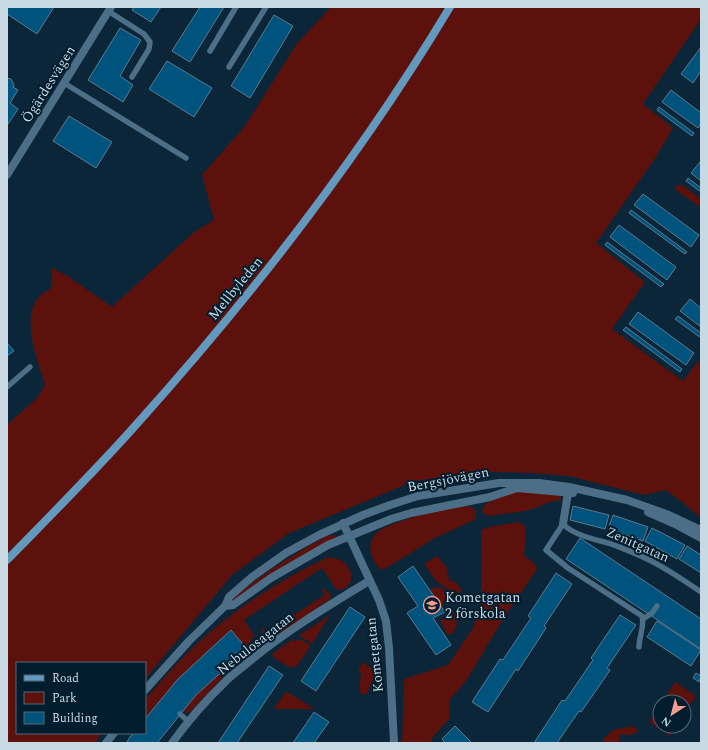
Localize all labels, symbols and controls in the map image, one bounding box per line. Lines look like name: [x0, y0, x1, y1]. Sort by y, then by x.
street label: Ögärdesvägen: [16, 41, 81, 127]
street label: Mellbyleden: [203, 252, 268, 325]
street label: Bergsjövägen: [405, 461, 491, 498]
street label: Zenitgatan: [603, 521, 673, 568]
place label: Kometgatan 2 förskola: [445, 587, 520, 624]
school or university icon: Kometgatan 2 förskola: [422, 595, 442, 615]
street label: Nebulosagatan: [212, 607, 298, 680]
street label: Kometgatan: [360, 616, 389, 694]
legend: [16, 662, 146, 734]
text: Road: [52, 669, 79, 688]
text: Park: [52, 689, 77, 708]
north arrow: [652, 694, 692, 734]
text: Building: [52, 709, 98, 728]
text: N: [658, 712, 675, 731]

